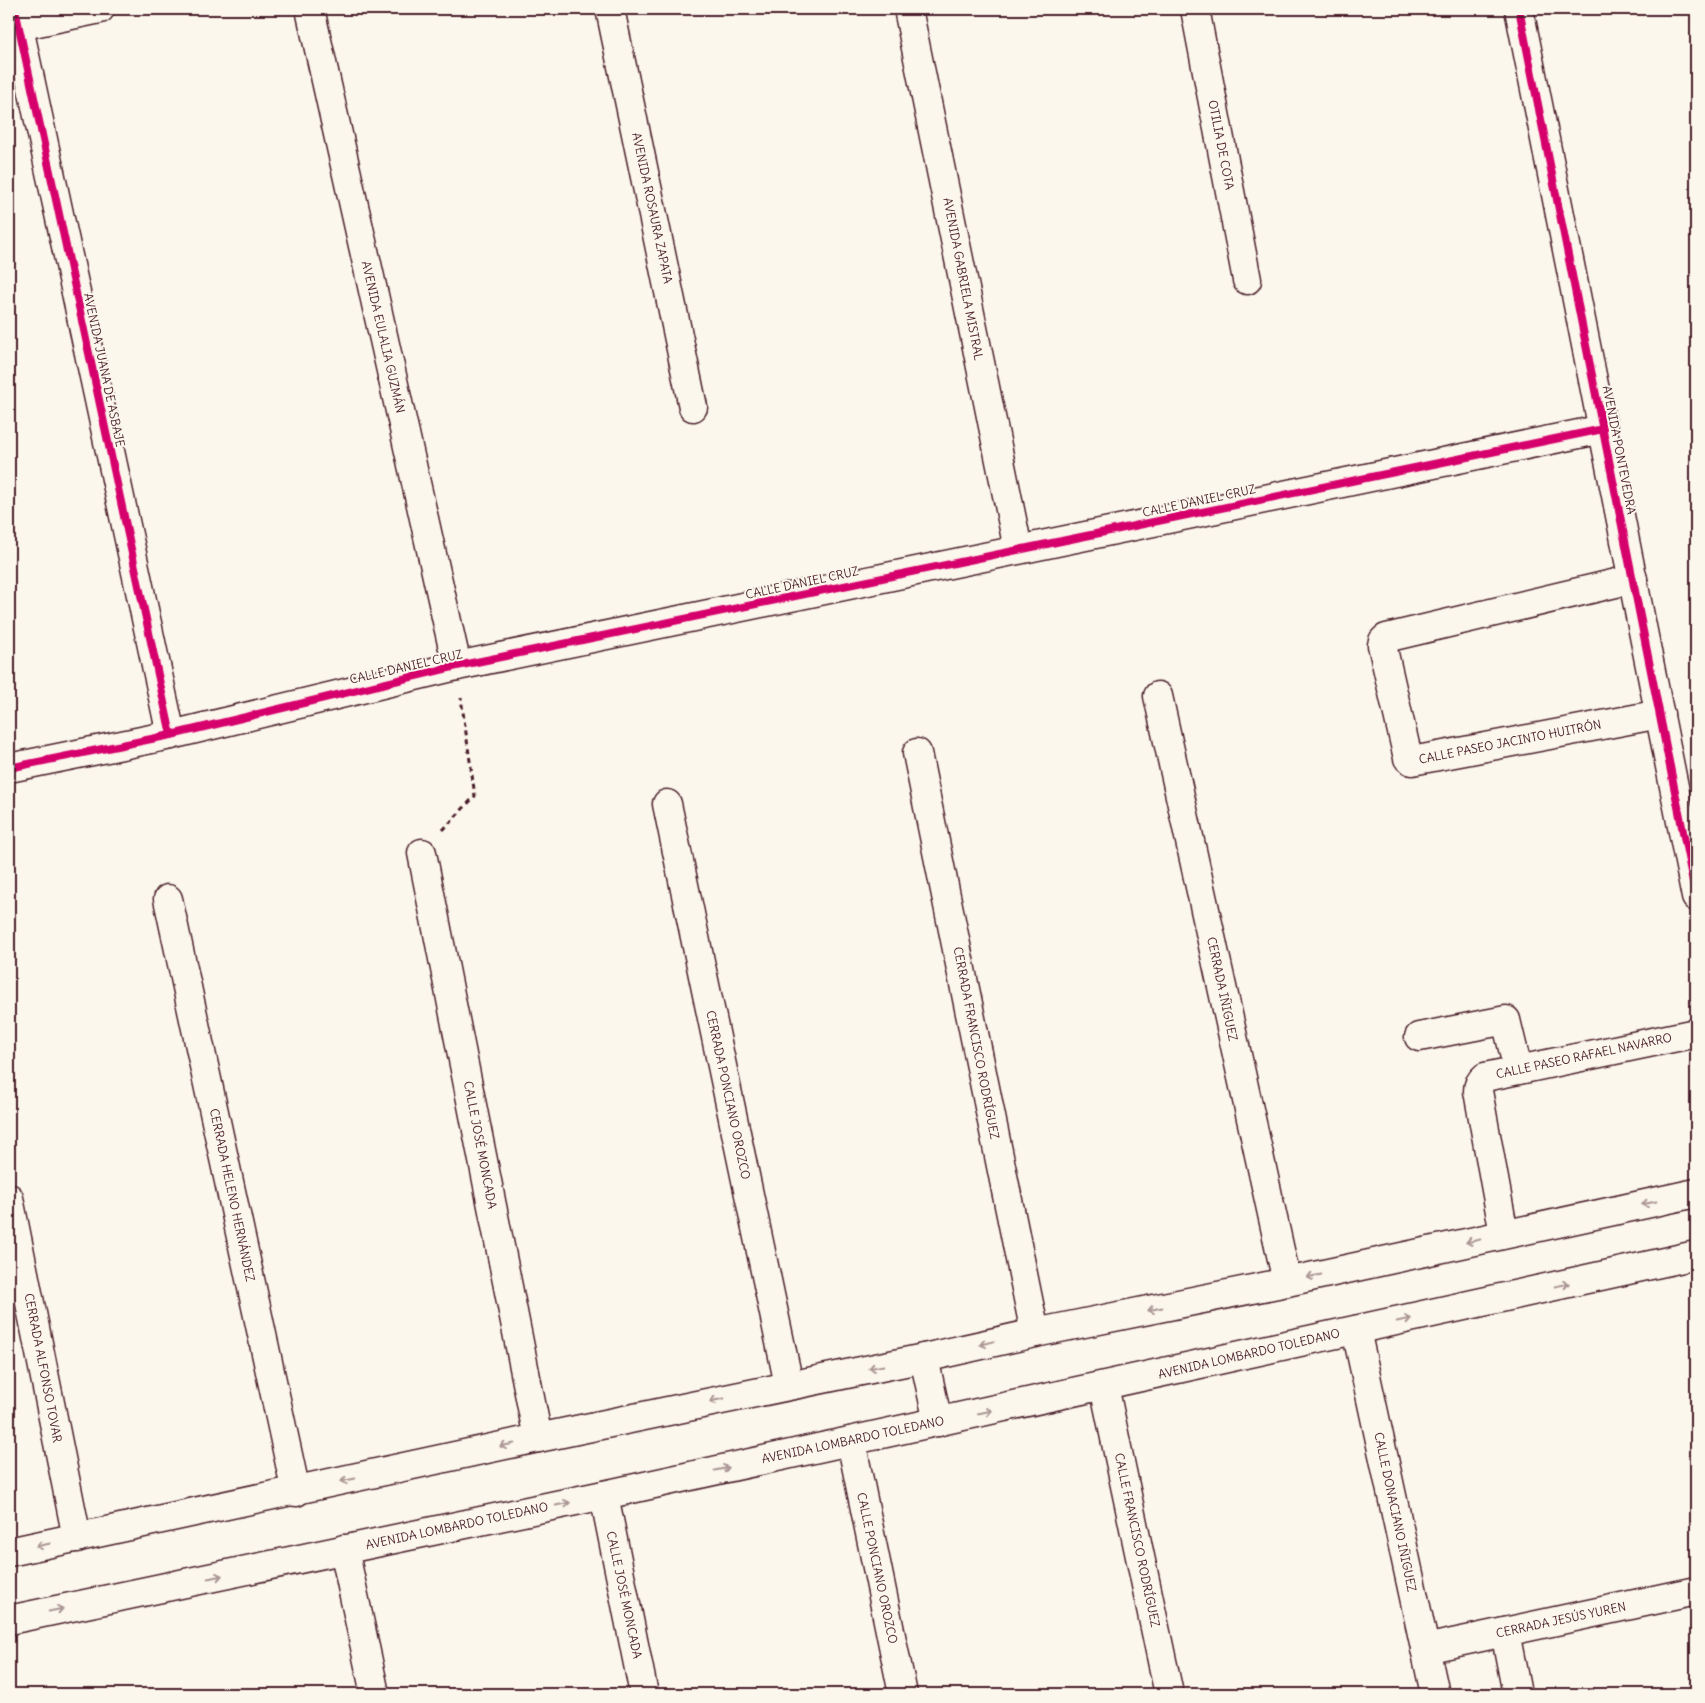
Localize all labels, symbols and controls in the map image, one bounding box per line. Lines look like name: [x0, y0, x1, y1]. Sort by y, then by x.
street label: OTILIA DE COTA: [1205, 99, 1238, 191]
street label: AVENIDA ROSAURA ZAPATA: [629, 131, 676, 285]
street label: AVENIDA GABRIELA MISTRAL: [940, 196, 987, 362]
street label: AVENIDA EULALIA GUZMÁN: [359, 259, 408, 414]
street label: AVENIDA JUANA DE ASBAJE: [81, 292, 128, 448]
street label: AVENIDA PONTEVEDRA: [1600, 384, 1639, 516]
street label: CALLE DANIEL CRUZ: [1141, 481, 1257, 520]
street label: CALLE DANIEL CRUZ: [744, 563, 860, 602]
street label: CALLE DANIEL CRUZ: [348, 646, 464, 687]
street label: CALLE PASEO JACINTO HUITRÓN: [1417, 716, 1602, 767]
street label: CERRADA IÑIGUEZ: [1204, 935, 1241, 1043]
street label: CERRADA FRANCISCO RODRÍGUEZ: [950, 945, 1003, 1141]
street label: CERRADA PONCIANO OROZCO: [703, 1009, 754, 1181]
street label: CALLE PASEO RAFAEL NAVARRO: [1495, 1030, 1673, 1082]
street label: CALLE JOSÉ MONCADA: [461, 1080, 500, 1210]
street label: CERRADA HELENO HERNÁNDEZ: [207, 1107, 258, 1283]
one-way arrow: [1641, 1199, 1657, 1208]
one-way arrow: [1465, 1237, 1481, 1246]
one-way arrow: [1306, 1272, 1322, 1281]
one-way arrow: [1554, 1279, 1570, 1289]
street label: CERRADA ALFONSO TOVAR: [22, 1292, 65, 1444]
one-way arrow: [1147, 1304, 1163, 1314]
one-way arrow: [1395, 1315, 1411, 1324]
street label: AVENIDA LOMBARDO TOLEDANO: [1157, 1325, 1341, 1382]
one-way arrow: [980, 1339, 996, 1348]
one-way arrow: [869, 1363, 885, 1373]
one-way arrow: [710, 1396, 726, 1406]
one-way arrow: [977, 1406, 993, 1416]
street label: AVENIDA LOMBARDO TOLEDANO: [760, 1413, 945, 1466]
street label: CALLE DONACIANO IÑIGUEZ: [1371, 1431, 1420, 1593]
one-way arrow: [499, 1441, 515, 1450]
street label: CALLE FRANCISCO RODRÍGUEZ: [1112, 1452, 1163, 1628]
one-way arrow: [713, 1464, 729, 1474]
one-way arrow: [341, 1476, 357, 1485]
street label: CALLE PONCIANO OROZCO: [854, 1491, 901, 1645]
street label: AVENIDA LOMBARDO TOLEDANO: [364, 1499, 549, 1552]
one-way arrow: [554, 1499, 570, 1508]
street label: CALLE JOSÉ MONCADA: [604, 1530, 645, 1660]
one-way arrow: [35, 1541, 51, 1551]
one-way arrow: [207, 1571, 223, 1581]
street label: CERRADA JESÚS YUREN: [1495, 1598, 1627, 1641]
one-way arrow: [48, 1605, 64, 1614]

